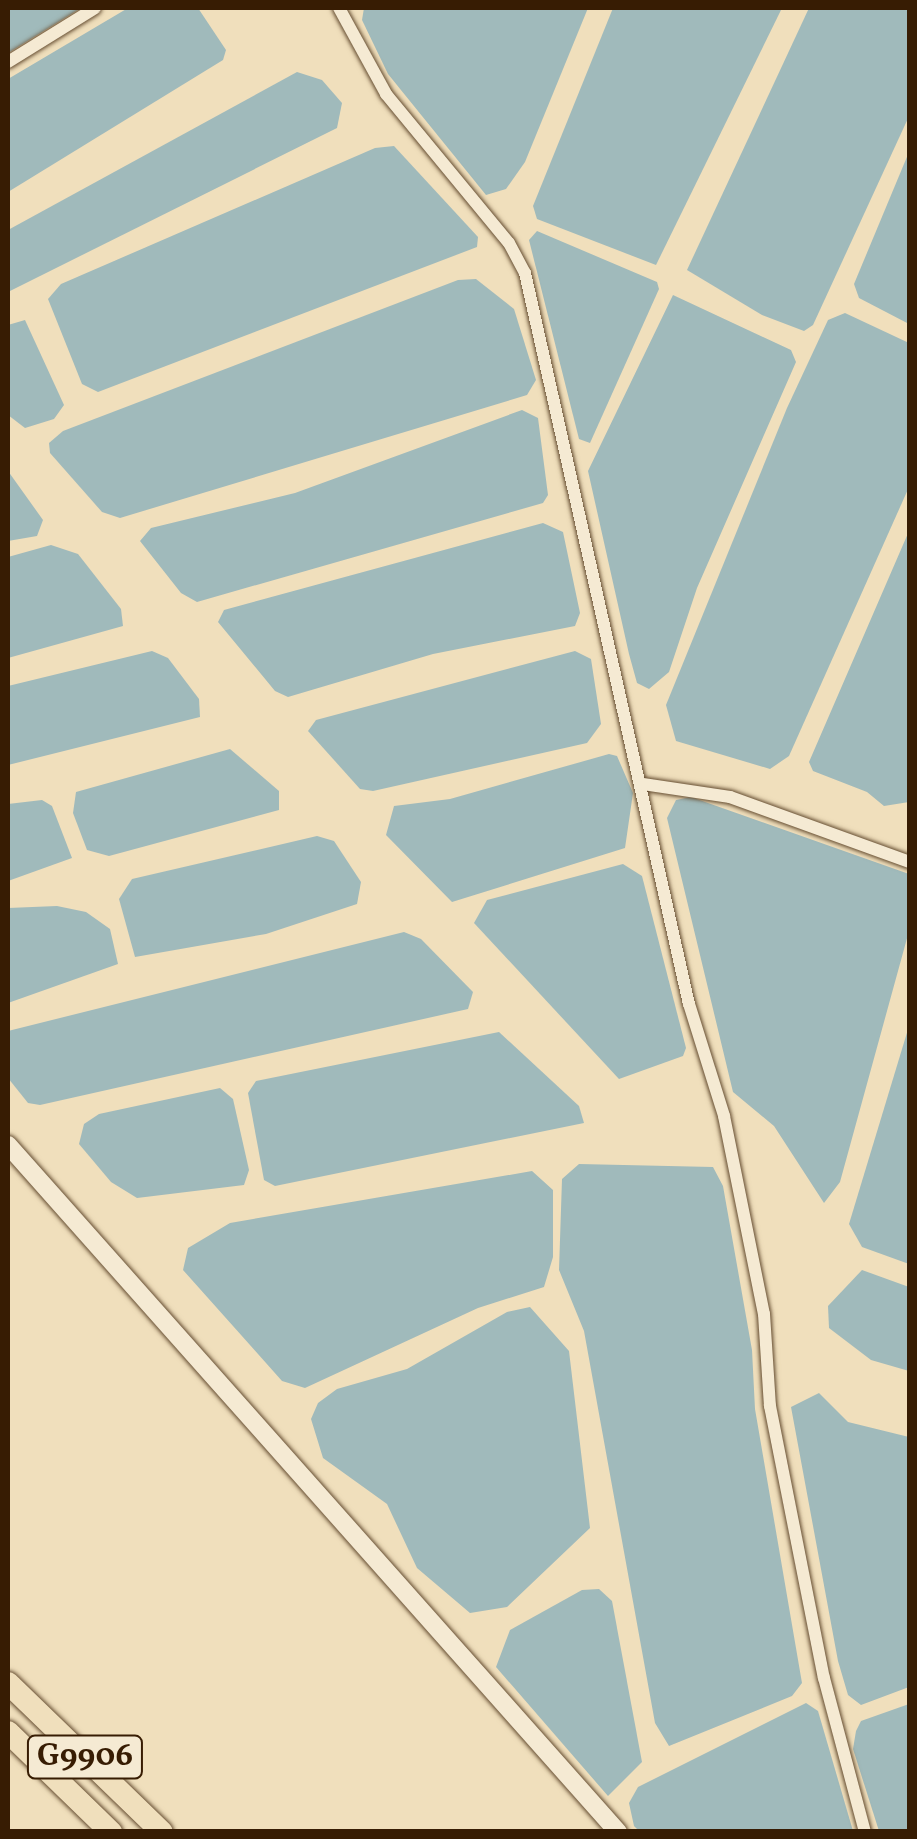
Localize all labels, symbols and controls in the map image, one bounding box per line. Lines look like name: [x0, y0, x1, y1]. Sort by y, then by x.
road number: G9906: [25, 1730, 145, 1784]

